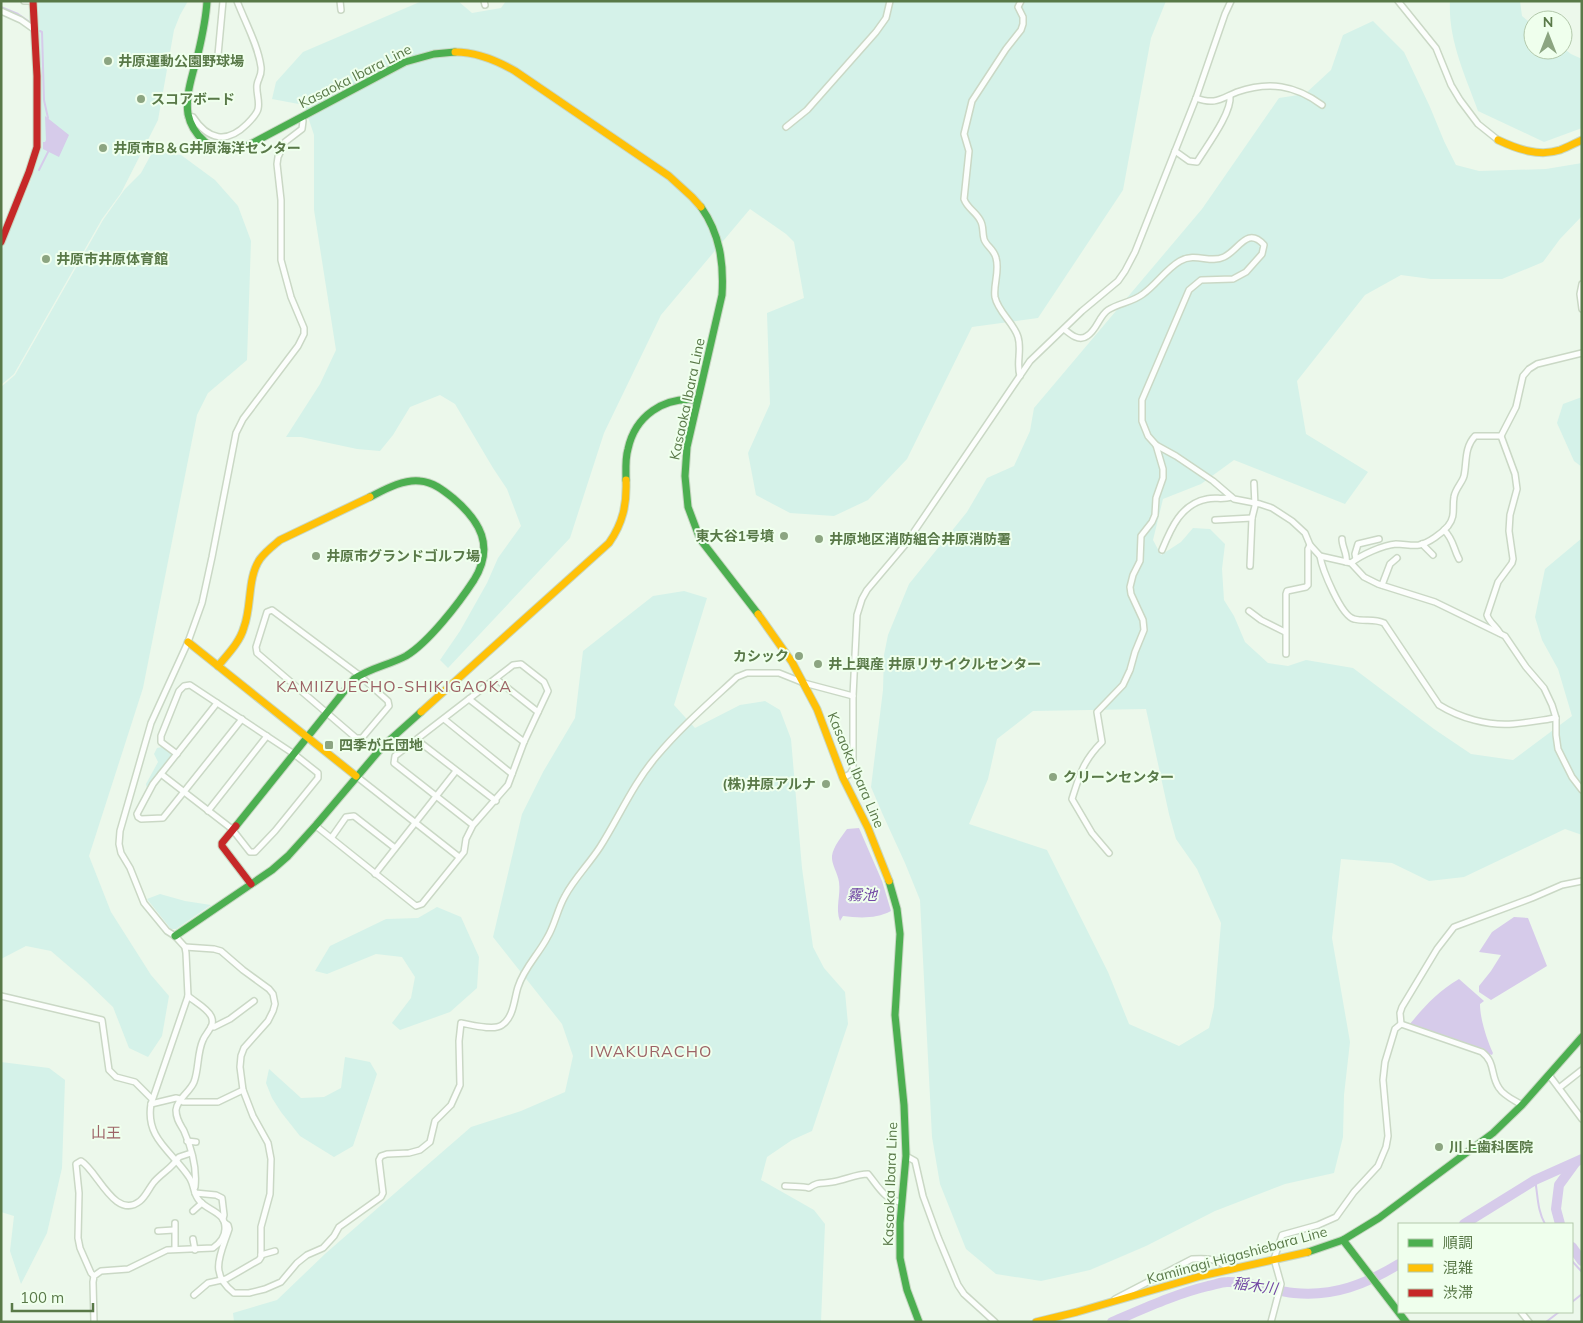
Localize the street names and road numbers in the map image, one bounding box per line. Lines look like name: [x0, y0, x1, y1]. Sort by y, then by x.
street label: Kasaoka Ibara Line: [296, 40, 414, 112]
street label: Kasaoka Ibara Line: [665, 336, 709, 462]
street label: Kasaoka Ibara Line: [823, 709, 889, 831]
street label: Kasaoka Ibara Line: [879, 1122, 901, 1246]
street label: Kamiinagi Higashiebara Line: [1145, 1222, 1329, 1288]

